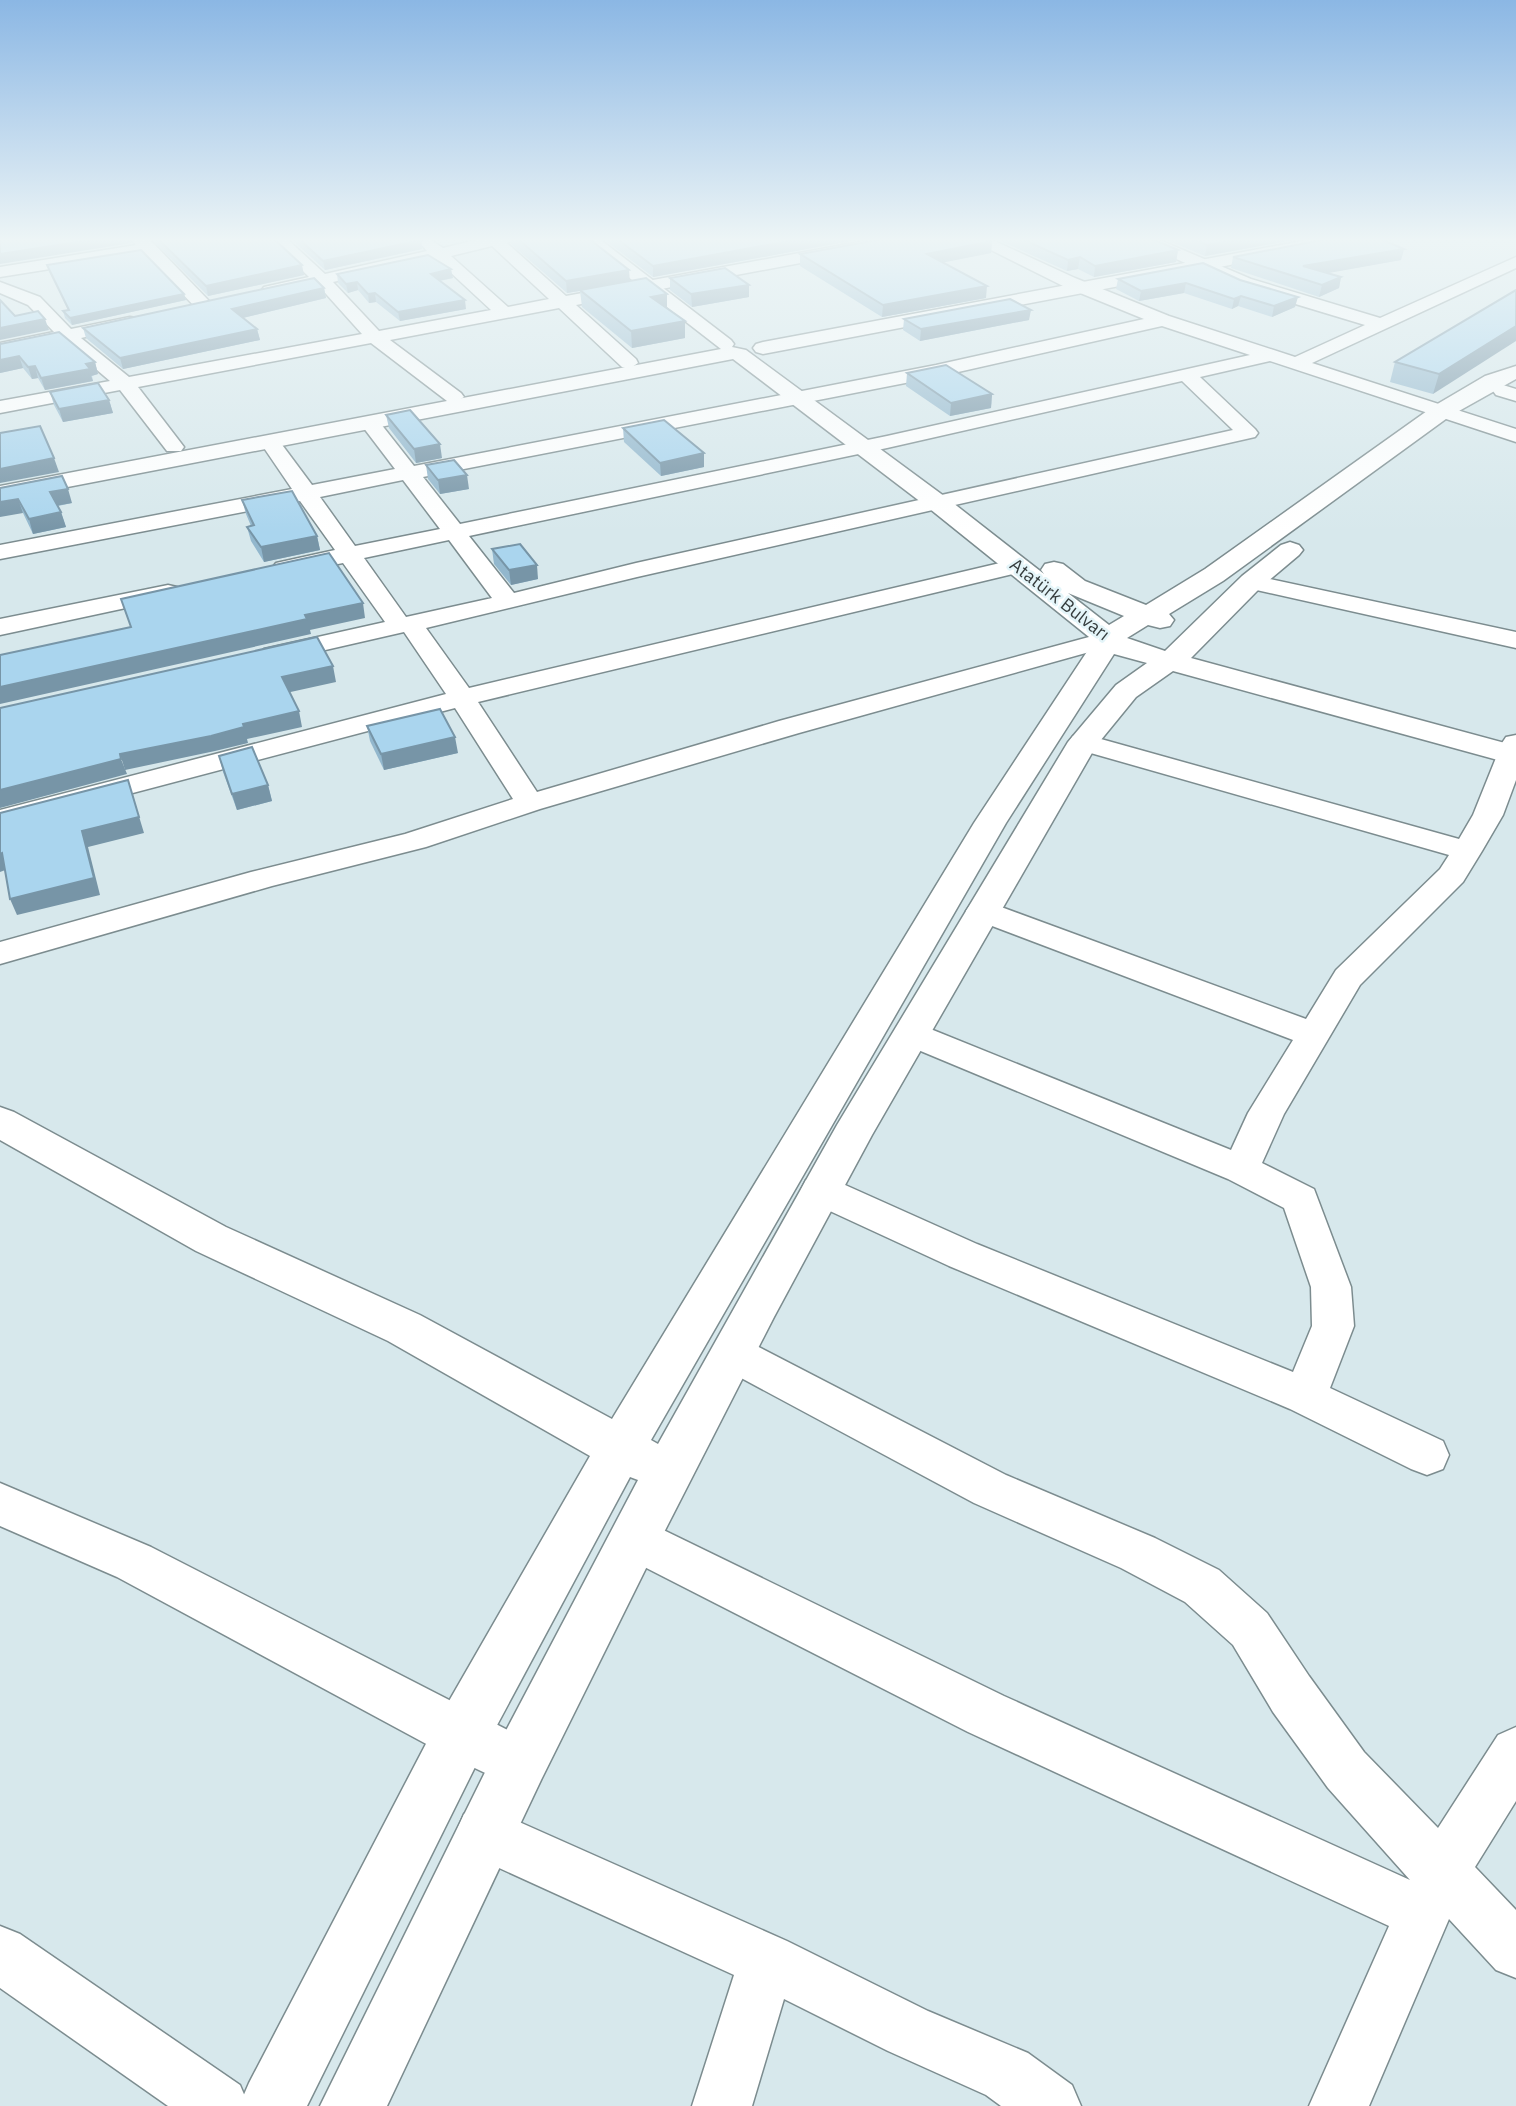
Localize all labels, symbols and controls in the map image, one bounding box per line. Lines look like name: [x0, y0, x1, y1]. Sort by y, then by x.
street label: Atatürk Bulvarı: [1005, 553, 1115, 645]

